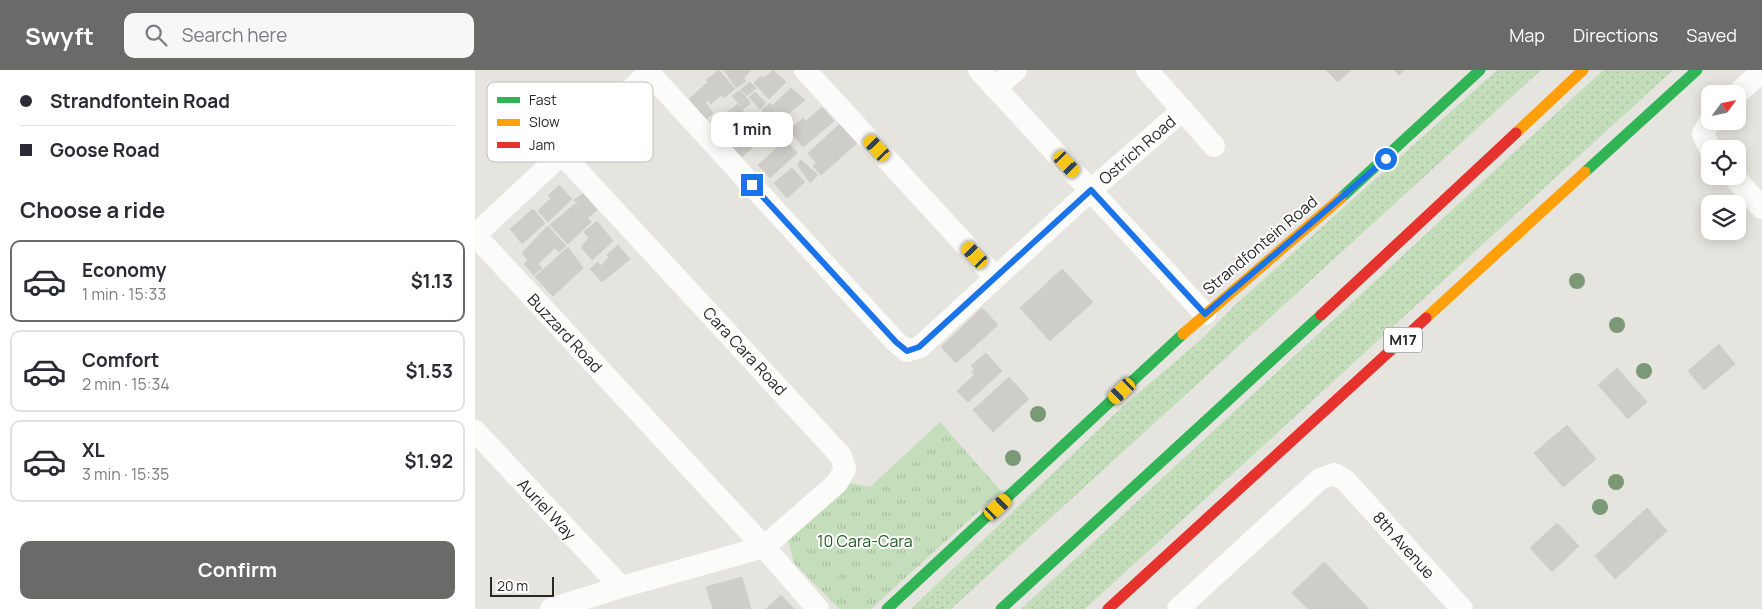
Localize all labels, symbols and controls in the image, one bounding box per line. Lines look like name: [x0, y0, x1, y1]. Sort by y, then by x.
search box: [124, 13, 474, 58]
text: Swyft: [25, 19, 94, 52]
icon: search: [142, 21, 170, 49]
text: Search here: [182, 22, 287, 48]
text: Map: [1509, 23, 1545, 47]
text: Directions: [1573, 23, 1658, 47]
text: Saved: [1686, 23, 1737, 47]
legend: [487, 82, 653, 162]
north arrow: [1701, 85, 1746, 130]
map controls: [1701, 85, 1746, 240]
text: Strandfontein Road: [50, 88, 230, 114]
text: Fast: [529, 90, 557, 109]
street label: Ostrich Road: [1094, 110, 1180, 190]
text: Slow: [529, 112, 560, 131]
callout: 1 min: [711, 112, 793, 148]
text: 1 min: [732, 118, 772, 140]
car: [861, 132, 892, 164]
text: Jam: [529, 135, 555, 154]
text: Goose Road: [50, 137, 160, 163]
button: locate: [1701, 140, 1746, 185]
car: [1051, 148, 1082, 180]
route start: [1375, 148, 1397, 170]
route end: [741, 174, 763, 196]
street label: Strandfontein Road: [1198, 190, 1322, 300]
text: Choose a ride: [20, 195, 165, 225]
button: layers: [1701, 195, 1746, 240]
car: [959, 239, 990, 271]
text: Economy: [82, 257, 166, 283]
icon: car: [22, 259, 67, 304]
text: $1.13: [411, 268, 453, 294]
text: 1 min · 15:33: [82, 283, 166, 305]
street label: Buzzard Road: [523, 289, 607, 377]
street label: Cara Cara Road: [698, 302, 792, 400]
road number: M17: [1384, 328, 1422, 352]
text: Comfort: [82, 347, 159, 373]
icon: car: [22, 349, 67, 394]
text: $1.53: [406, 358, 453, 384]
text: 2 min · 15:34: [82, 373, 170, 395]
car: [1105, 375, 1138, 407]
text: XL: [82, 437, 105, 463]
icon: car: [22, 439, 67, 484]
text: $1.92: [405, 448, 453, 474]
text: 3 min · 15:35: [82, 463, 169, 485]
street label: Auriel Way: [513, 474, 582, 545]
car: [981, 491, 1014, 523]
street label: 8th Avenue: [1368, 507, 1440, 583]
park label: 10 Cara-Cara: [817, 530, 913, 552]
button: Confirm: [20, 541, 455, 599]
scale bar: [490, 574, 554, 597]
text: 20 m: [497, 576, 528, 595]

